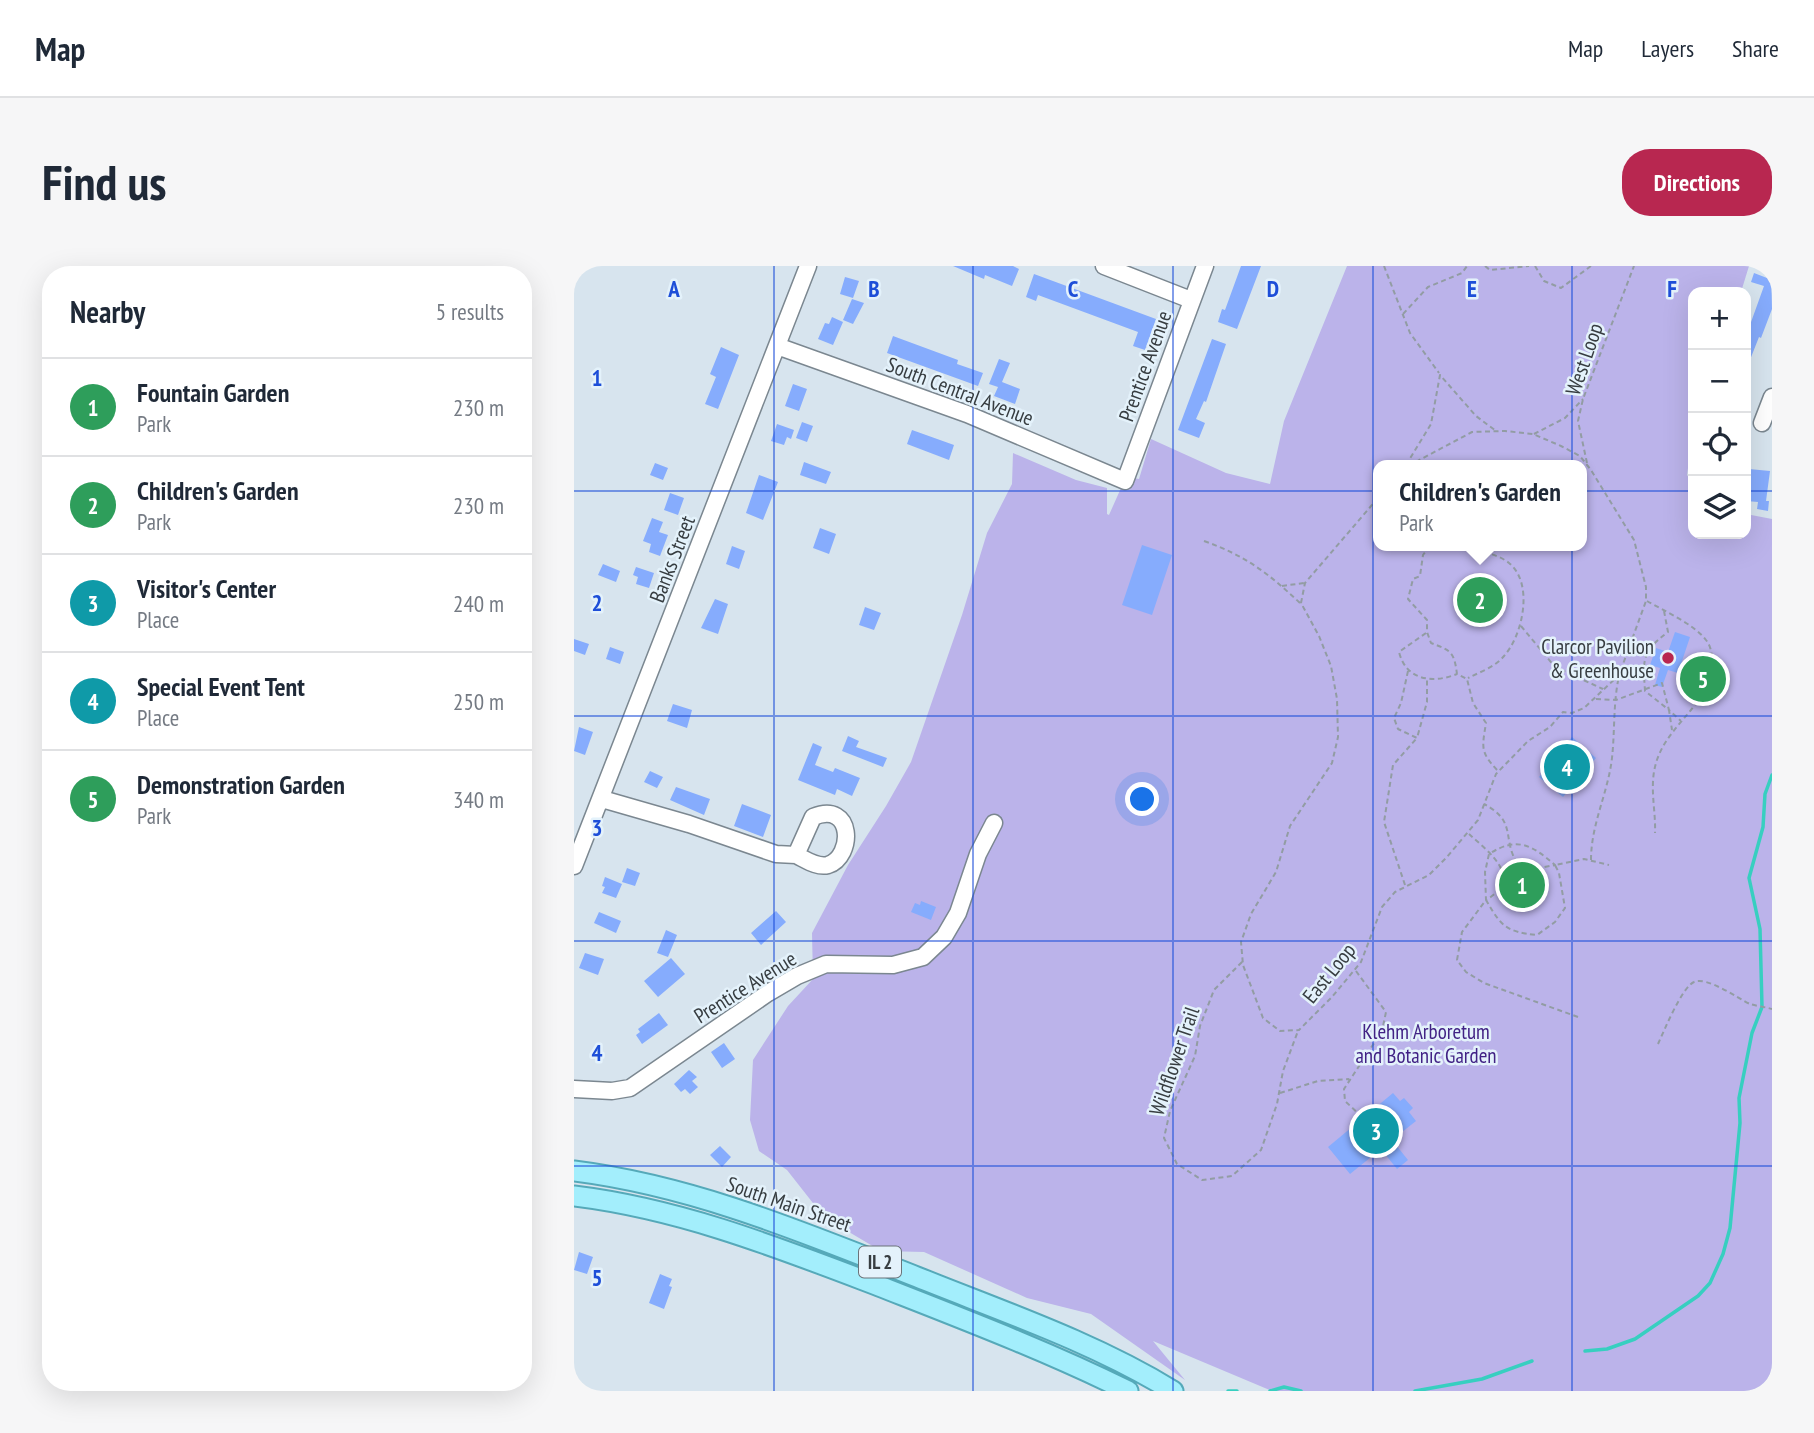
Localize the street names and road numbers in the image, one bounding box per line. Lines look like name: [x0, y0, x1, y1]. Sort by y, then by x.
street label: Prentice Avenue: [1113, 307, 1177, 425]
street label: West Loop: [1559, 319, 1609, 399]
street label: South Central Avenue: [883, 351, 1037, 431]
street label: Banks Street: [643, 512, 701, 606]
street label: East Loop: [1297, 937, 1361, 1009]
street label: Prentice Avenue: [689, 945, 801, 1029]
street label: Wildflower Trail: [1143, 1003, 1205, 1119]
street label: South Main Street: [723, 1170, 855, 1238]
road number: IL 2: [859, 1246, 901, 1278]

